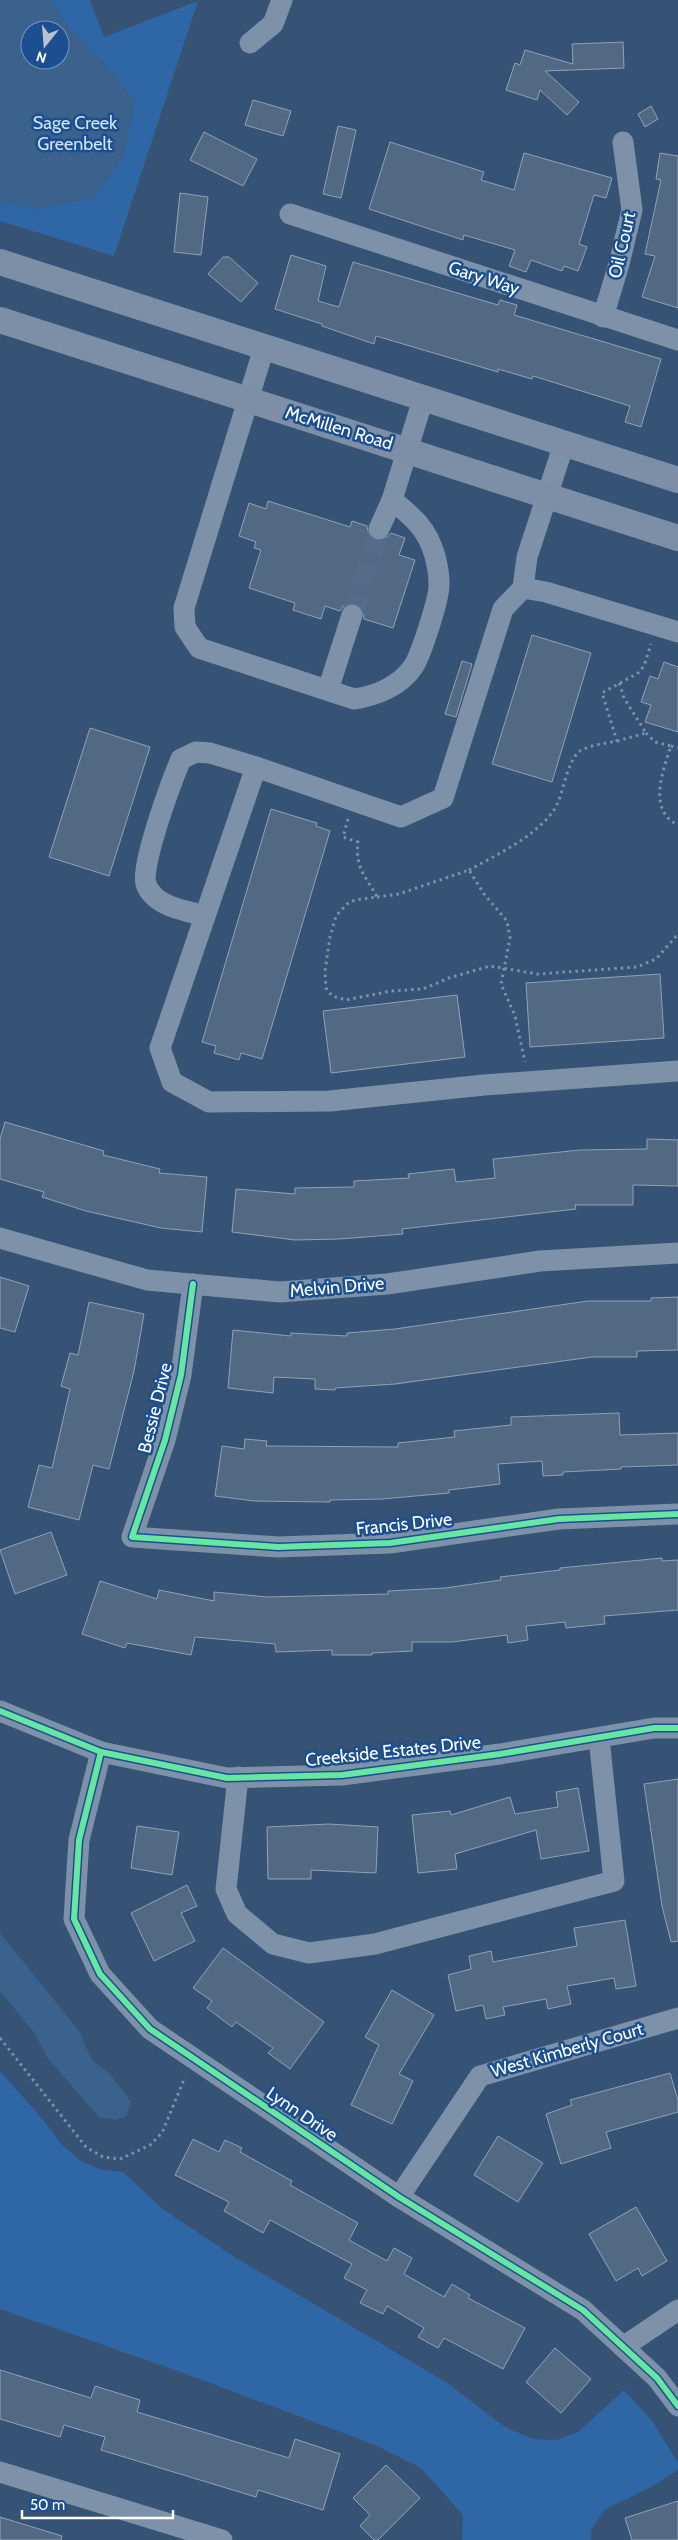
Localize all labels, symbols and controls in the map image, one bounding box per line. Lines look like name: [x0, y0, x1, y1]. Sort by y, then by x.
north arrow: [20, 20, 70, 70]
text: N: [34, 47, 49, 67]
park label: Sage Creek Greenbelt: [33, 112, 118, 155]
street label: Oil Court: [604, 210, 640, 280]
street label: Gary Way: [446, 256, 522, 300]
street label: McMillen Road: [282, 401, 396, 455]
street label: Melvin Drive: [289, 1272, 385, 1302]
street label: Bessie Drive: [133, 1361, 177, 1455]
street label: Francis Drive: [355, 1508, 453, 1540]
street label: Creekside Estates Drive: [304, 1731, 482, 1771]
street label: West Kimberly Court: [488, 2018, 646, 2082]
street label: Lynn Drive: [262, 2082, 342, 2146]
scale bar: [22, 2488, 174, 2520]
text: 50 m: [30, 2496, 65, 2514]

